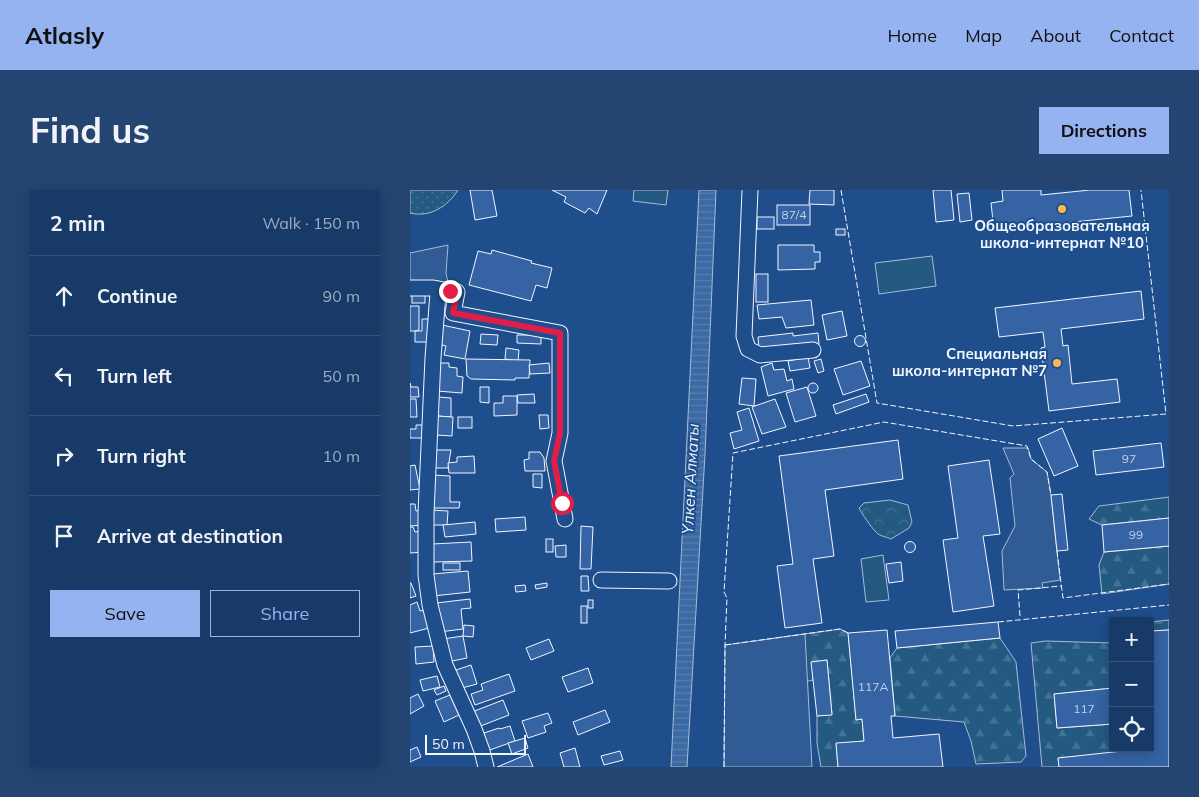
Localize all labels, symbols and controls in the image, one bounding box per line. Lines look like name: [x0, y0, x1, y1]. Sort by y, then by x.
text: Atlasly: [25, 20, 104, 50]
text: Home: [887, 24, 937, 47]
text: Map: [965, 24, 1002, 47]
text: About: [1030, 24, 1081, 47]
text: Contact: [1109, 24, 1174, 47]
button: Directions: [1039, 107, 1169, 154]
text: Find us: [30, 108, 150, 152]
marker: Общеобразовательная школа-интернат №10: [1056, 203, 1068, 215]
house number: 87/4: [781, 207, 807, 222]
text: 2 min: [50, 210, 105, 236]
text: Walk · 150 m: [262, 213, 360, 233]
place label: Общеобразовательная школа-интернат №10: [974, 216, 1150, 252]
route end: [439, 280, 462, 303]
icon: ahead: [50, 282, 78, 310]
text: Continue: [97, 284, 177, 308]
text: 90 m: [323, 286, 360, 306]
place label: Специальная школа-интернат №7: [892, 344, 1047, 380]
marker: Специальная школа-интернат №7: [1051, 357, 1063, 369]
icon: left: [50, 362, 78, 390]
text: Turn left: [97, 364, 172, 388]
text: 50 m: [323, 366, 360, 386]
water label: Үлкен Алматы: [677, 423, 703, 535]
icon: right: [50, 442, 78, 470]
text: Turn right: [97, 444, 186, 468]
text: 10 m: [323, 446, 360, 466]
house number: 97: [1122, 451, 1136, 466]
route start: [551, 492, 574, 515]
icon: arrive: [50, 522, 78, 550]
text: Arrive at destination: [97, 524, 283, 548]
house number: 99: [1129, 527, 1143, 542]
button: Save: [50, 590, 200, 637]
button: Share: [210, 590, 360, 637]
map controls: [1109, 617, 1154, 752]
button: +: [1109, 617, 1154, 662]
button: −: [1109, 662, 1154, 707]
house number: 117А: [858, 679, 888, 694]
house number: 117: [1073, 701, 1095, 716]
button: locate: [1109, 707, 1154, 752]
scale bar: [425, 732, 526, 755]
text: 50 m: [432, 735, 465, 753]

